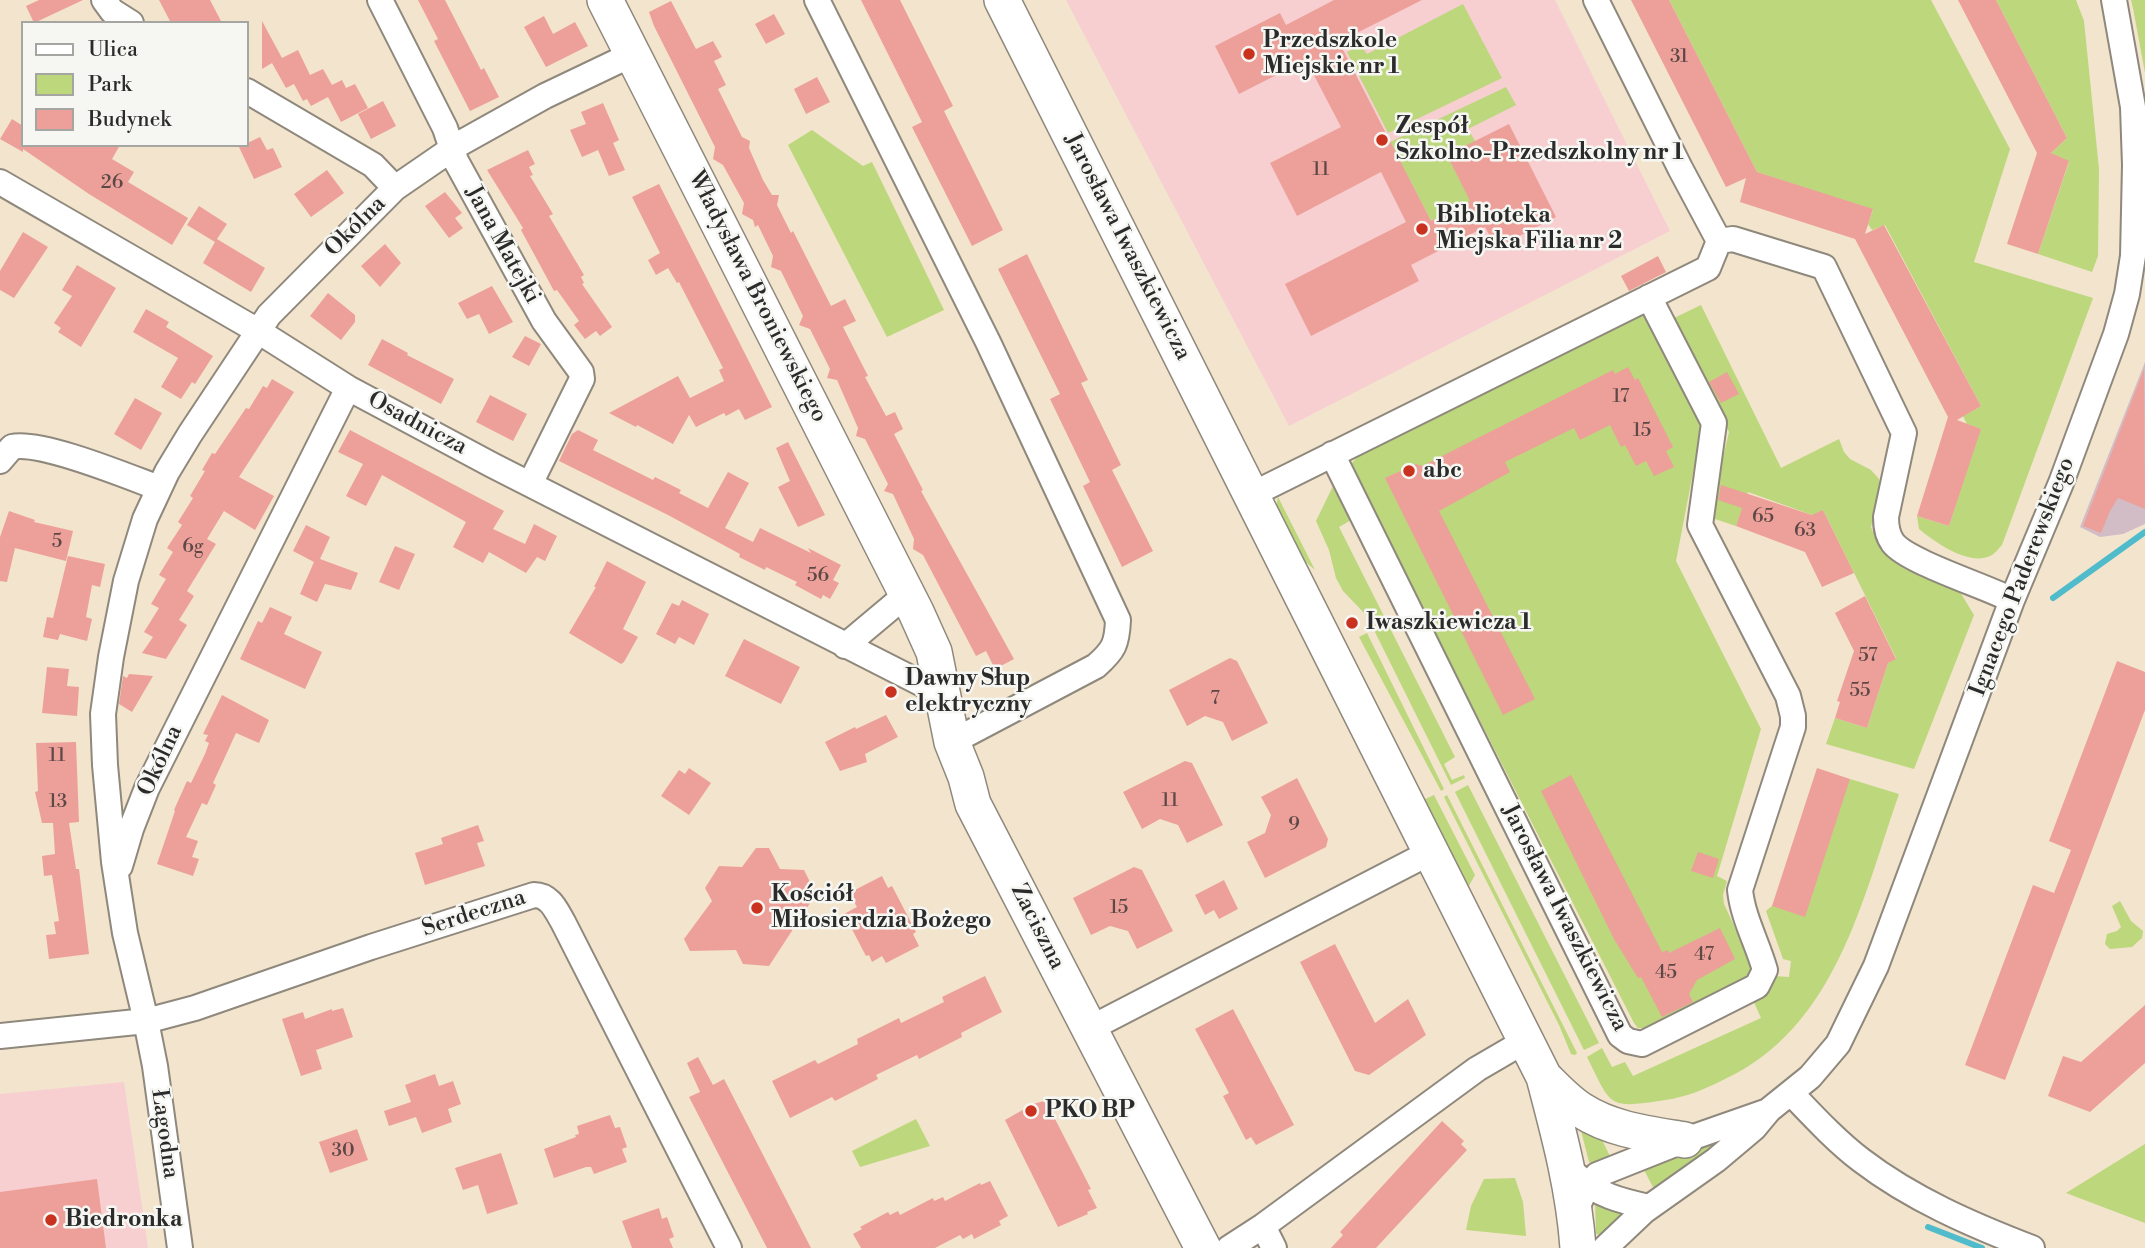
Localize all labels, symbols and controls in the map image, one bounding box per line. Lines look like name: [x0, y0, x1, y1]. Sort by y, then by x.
legend: [21, 21, 248, 147]
place label: Przedszkole Miejskie nr 1: [1263, 27, 1399, 81]
text: Ulica: [88, 37, 138, 63]
marker: Przedszkole Miejskie nr 1: [1241, 46, 1257, 62]
house number: 31: [1670, 46, 1688, 68]
text: Park: [88, 72, 132, 98]
text: Budynek: [88, 107, 171, 133]
place label: Zespół Szkolno-Przedszkolny nr 1: [1396, 113, 1684, 167]
street label: Jarosława Iwaszkiewicza: [1058, 129, 1196, 365]
marker: Zespół Szkolno-Przedszkolny nr 1: [1374, 132, 1390, 148]
house number: 11: [1313, 159, 1329, 181]
street label: Władysława Broniewskiego: [681, 167, 833, 427]
house number: 26: [101, 172, 123, 194]
street label: Jana Matejki: [458, 181, 546, 309]
street label: Okólna: [320, 191, 392, 263]
place label: Biblioteka Miejska Filia nr 2: [1436, 202, 1622, 256]
marker: Biblioteka Miejska Filia nr 2: [1414, 221, 1430, 237]
street label: Osadnicza: [363, 386, 471, 462]
house number: 17: [1613, 386, 1629, 408]
house number: 15: [1633, 420, 1651, 442]
street label: Ignacego Paderewskiego: [1965, 454, 2081, 700]
place label: abc: [1423, 457, 1462, 485]
marker: abc: [1401, 463, 1417, 479]
house number: 65: [1752, 506, 1774, 528]
house number: 63: [1794, 520, 1816, 542]
house number: 5: [52, 531, 62, 553]
house number: 6g: [182, 536, 204, 558]
house number: 56: [807, 565, 829, 587]
place label: Iwaszkiewicza 1: [1366, 609, 1531, 637]
marker: Iwaszkiewicza 1: [1344, 615, 1360, 631]
house number: 57: [1858, 645, 1878, 667]
place label: Dawny Słup elektryczny: [905, 665, 1032, 719]
house number: 55: [1850, 680, 1870, 702]
marker: Dawny Słup elektryczny: [883, 684, 899, 700]
house number: 7: [1210, 688, 1220, 710]
street label: Okólna: [133, 721, 189, 801]
house number: 11: [49, 745, 65, 767]
house number: 11: [1162, 790, 1178, 812]
house number: 13: [49, 791, 67, 813]
street label: Jarosława Iwaszkiewicza: [1495, 800, 1633, 1036]
house number: 9: [1288, 814, 1300, 836]
street label: Zaciszna: [1004, 880, 1070, 974]
place label: Kościół Miłosierdzia Bożego: [771, 881, 991, 935]
street label: Serdeczna: [419, 884, 529, 944]
house number: 15: [1110, 897, 1128, 919]
marker: Kościół Miłosierdzia Bożego: [749, 900, 765, 916]
house number: 47: [1694, 944, 1714, 966]
house number: 45: [1655, 962, 1677, 984]
street label: Łagodna: [144, 1087, 184, 1181]
place label: PKO BP: [1045, 1097, 1135, 1125]
marker: PKO BP: [1023, 1103, 1039, 1119]
house number: 30: [331, 1140, 355, 1162]
place label: Biedronka: [65, 1206, 182, 1234]
marker: Biedronka: [43, 1212, 59, 1228]

